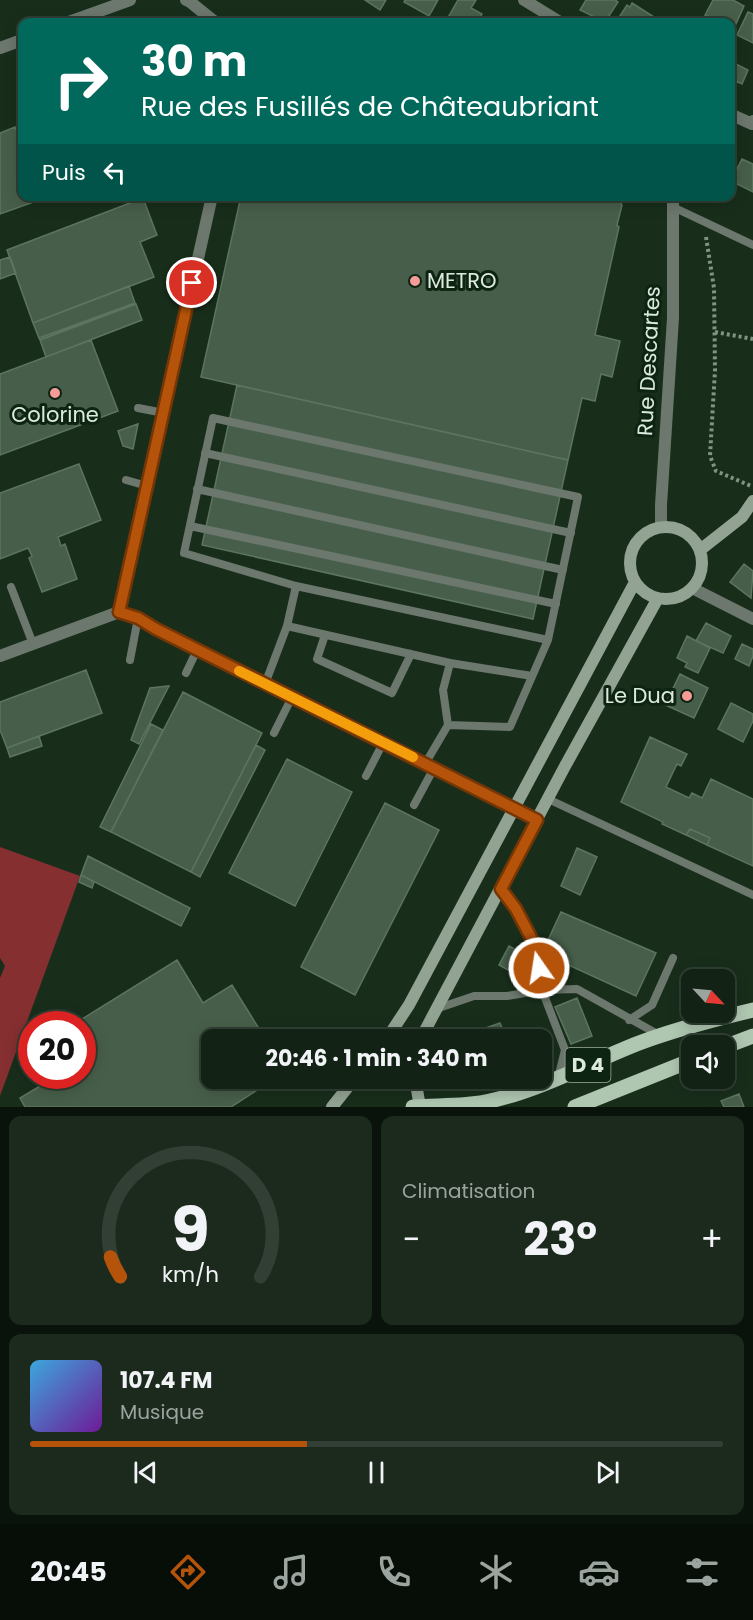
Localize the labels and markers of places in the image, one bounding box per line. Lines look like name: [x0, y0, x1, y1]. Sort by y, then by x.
pin: [166, 257, 217, 308]
place label: METRO: [427, 266, 497, 295]
marker: METRO: [408, 274, 422, 288]
marker: Colorine: [48, 386, 62, 400]
place label: Colorine: [11, 400, 99, 429]
place label: Le Dua: [605, 681, 675, 710]
marker: Le Dua: [680, 689, 694, 703]

